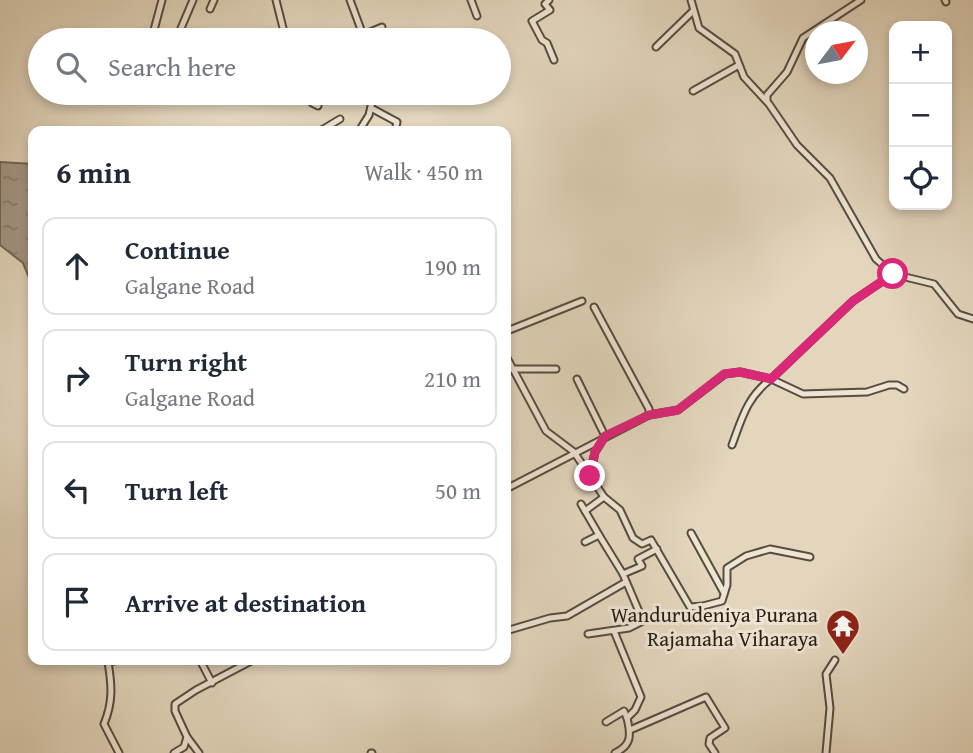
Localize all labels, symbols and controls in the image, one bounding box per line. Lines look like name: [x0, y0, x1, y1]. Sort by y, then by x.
north arrow: [805, 21, 868, 84]
map controls: [889, 21, 952, 210]
button: +: [889, 21, 952, 84]
search box: [28, 28, 511, 105]
text: Search here: [108, 47, 236, 86]
icon: search: [52, 48, 90, 86]
button: −: [889, 84, 952, 147]
button: locate: [889, 147, 952, 210]
text: 6 min: [56, 150, 131, 194]
text: Walk · 450 m: [364, 155, 483, 188]
text: Continue: [125, 230, 230, 269]
icon: ahead: [58, 247, 96, 285]
text: 190 m: [424, 250, 481, 283]
route start: [877, 258, 908, 289]
text: Galgane Road: [125, 269, 255, 302]
text: Turn right: [125, 342, 247, 381]
icon: right: [58, 359, 96, 397]
text: 210 m: [424, 362, 481, 395]
text: Galgane Road: [125, 381, 255, 414]
route end: [574, 460, 605, 491]
icon: left: [58, 471, 96, 509]
text: Turn left: [125, 471, 228, 510]
text: 50 m: [435, 474, 481, 507]
icon: arrive: [58, 583, 96, 621]
text: Arrive at destination: [125, 583, 366, 622]
place label: Wandurudeniya Purana Rajamaha Viharaya: [610, 599, 818, 654]
temple icon: Wandurudeniya Purana Rajamaha Viharaya: [824, 607, 862, 656]

